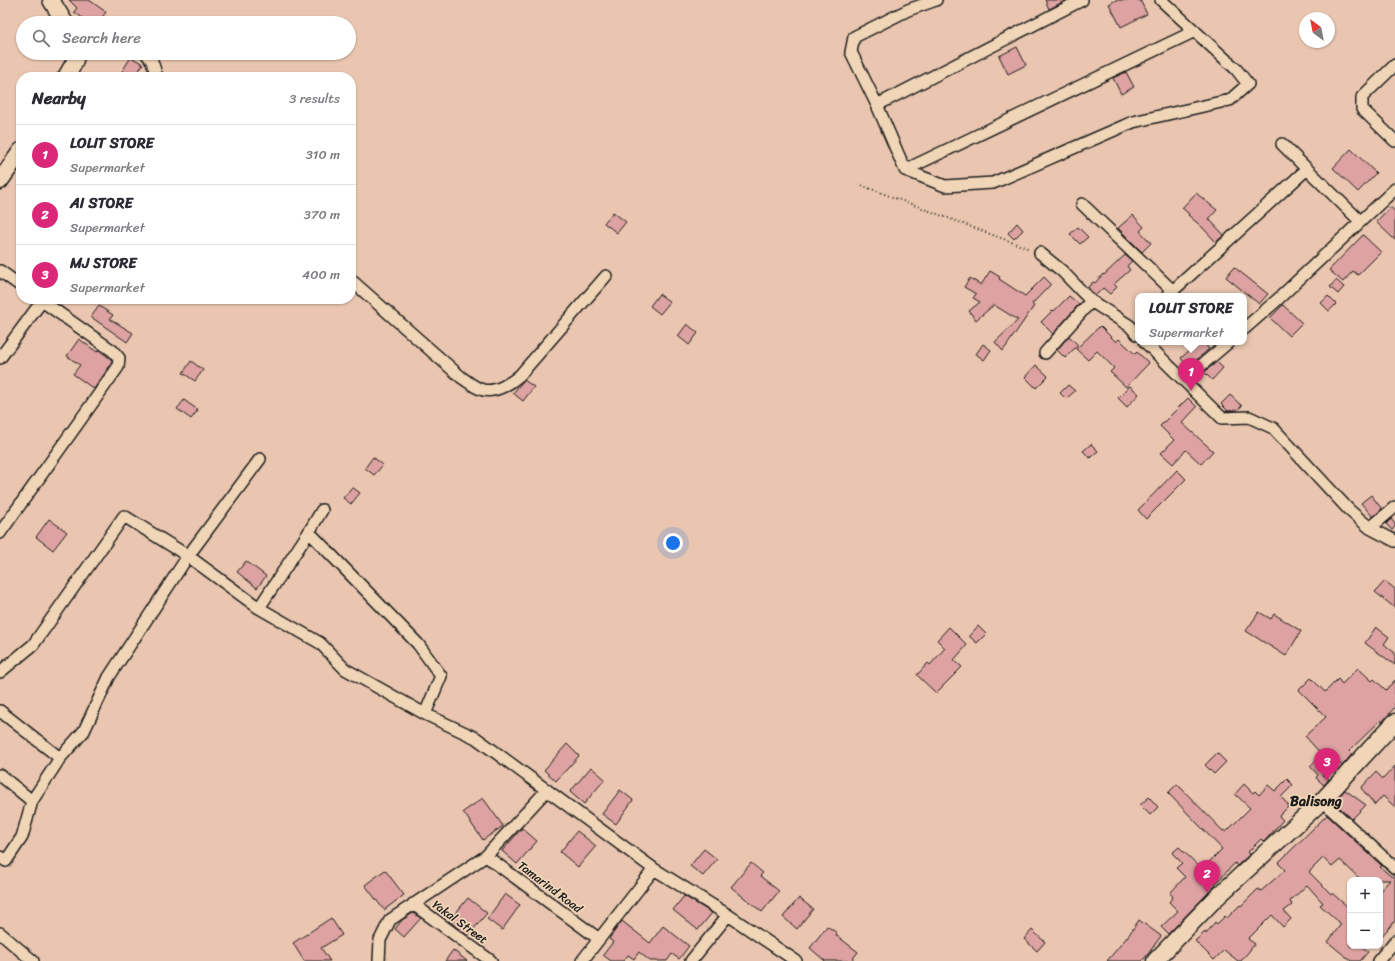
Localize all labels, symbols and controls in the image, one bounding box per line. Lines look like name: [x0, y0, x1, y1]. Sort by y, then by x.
north arrow: [1299, 12, 1335, 48]
search box: [16, 16, 356, 60]
text: Search here: [62, 25, 141, 51]
icon: search: [30, 27, 52, 49]
text: Nearby: [32, 83, 86, 113]
text: 3 results: [289, 87, 340, 110]
text: LOLIT STORE: [70, 130, 154, 156]
text: 1: [42, 143, 48, 166]
text: 310 m: [306, 143, 340, 166]
text: Supermarket: [70, 156, 145, 179]
text: AI STORE: [70, 190, 133, 216]
text: 2: [41, 203, 49, 226]
text: 370 m: [304, 203, 340, 226]
text: Supermarket: [70, 216, 145, 239]
text: MJ STORE: [70, 250, 137, 276]
text: 3: [41, 263, 49, 286]
text: 400 m: [302, 263, 340, 286]
text: Supermarket: [70, 276, 145, 299]
popup: [1135, 293, 1247, 345]
text: LOLIT STORE: [1149, 295, 1233, 321]
text: Supermarket: [1149, 321, 1224, 344]
pin: 1: [1178, 358, 1204, 391]
your location: [663, 533, 683, 553]
pin: 3: [1314, 748, 1340, 781]
district label: Balisong: [1290, 789, 1343, 814]
street label: Tamarind Road: [513, 855, 588, 919]
pin: 2: [1194, 860, 1220, 893]
map controls: [1347, 877, 1383, 949]
button: +: [1347, 877, 1383, 913]
street label: Yakal Street: [427, 894, 493, 950]
button: −: [1347, 913, 1383, 949]

